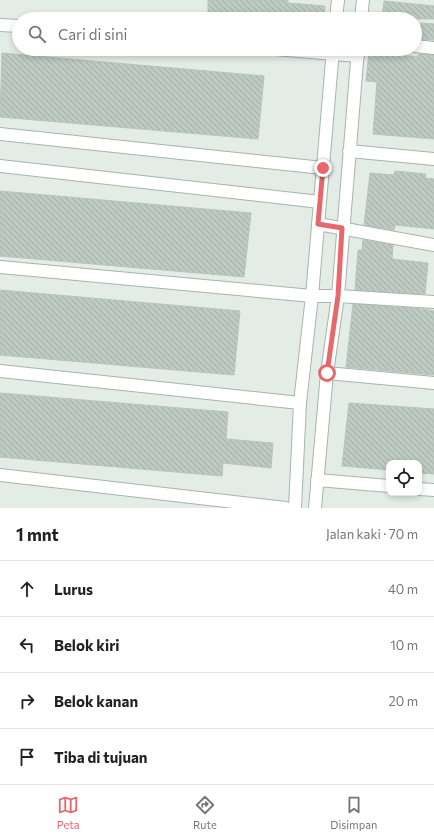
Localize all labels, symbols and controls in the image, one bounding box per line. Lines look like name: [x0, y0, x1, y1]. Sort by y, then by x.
search box: [12, 12, 422, 56]
icon: search: [26, 23, 48, 45]
text: Cari di sini: [58, 25, 127, 43]
route end: [314, 159, 332, 177]
route start: [318, 364, 336, 382]
map controls: [386, 460, 422, 496]
button: locate: [386, 460, 422, 496]
text: 1 mnt: [16, 524, 59, 545]
text: Jalan kaki · 70 m: [326, 526, 418, 542]
icon: ahead: [16, 578, 38, 600]
text: Lurus: [54, 580, 93, 598]
text: 40 m: [388, 581, 418, 597]
icon: left: [16, 634, 38, 656]
text: Belok kiri: [54, 636, 120, 654]
text: 10 m: [390, 637, 418, 653]
icon: right: [16, 690, 38, 712]
text: Belok kanan: [54, 692, 138, 710]
text: 20 m: [389, 693, 418, 709]
icon: arrive: [16, 746, 38, 768]
text: Tiba di tujuan: [54, 748, 148, 766]
tab: Peta: [57, 794, 79, 831]
tab: Rute: [193, 794, 217, 831]
tab: Disimpan: [330, 794, 377, 831]

